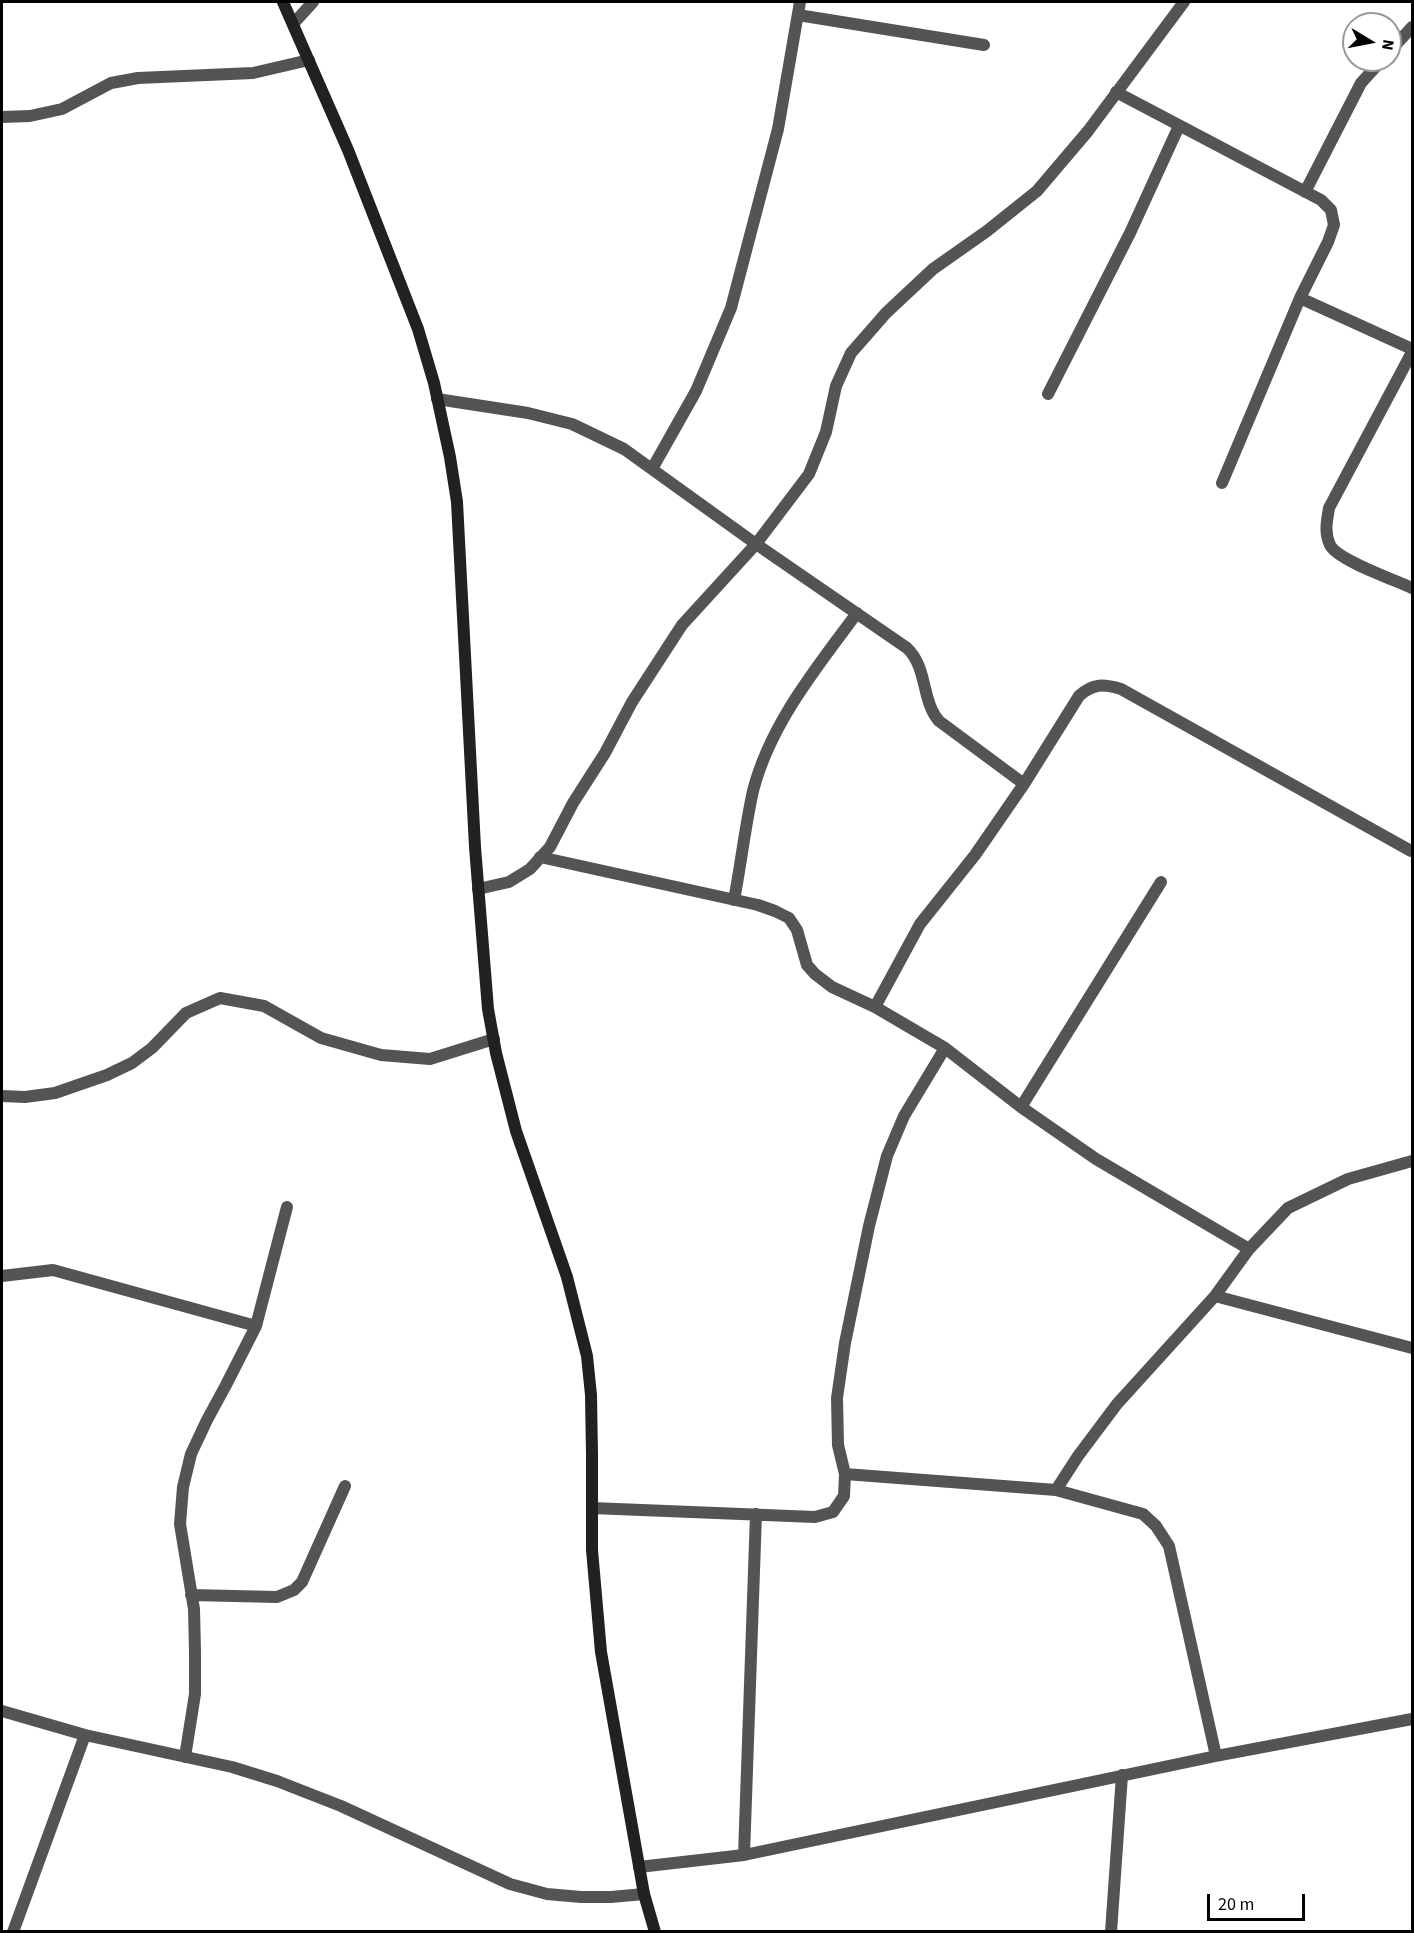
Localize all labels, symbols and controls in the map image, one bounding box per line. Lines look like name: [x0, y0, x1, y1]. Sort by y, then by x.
north arrow: [1342, 12, 1402, 72]
text: N: [1376, 38, 1400, 52]
scale bar: [1210, 1882, 1308, 1920]
text: 20 m: [1218, 1892, 1254, 1917]

